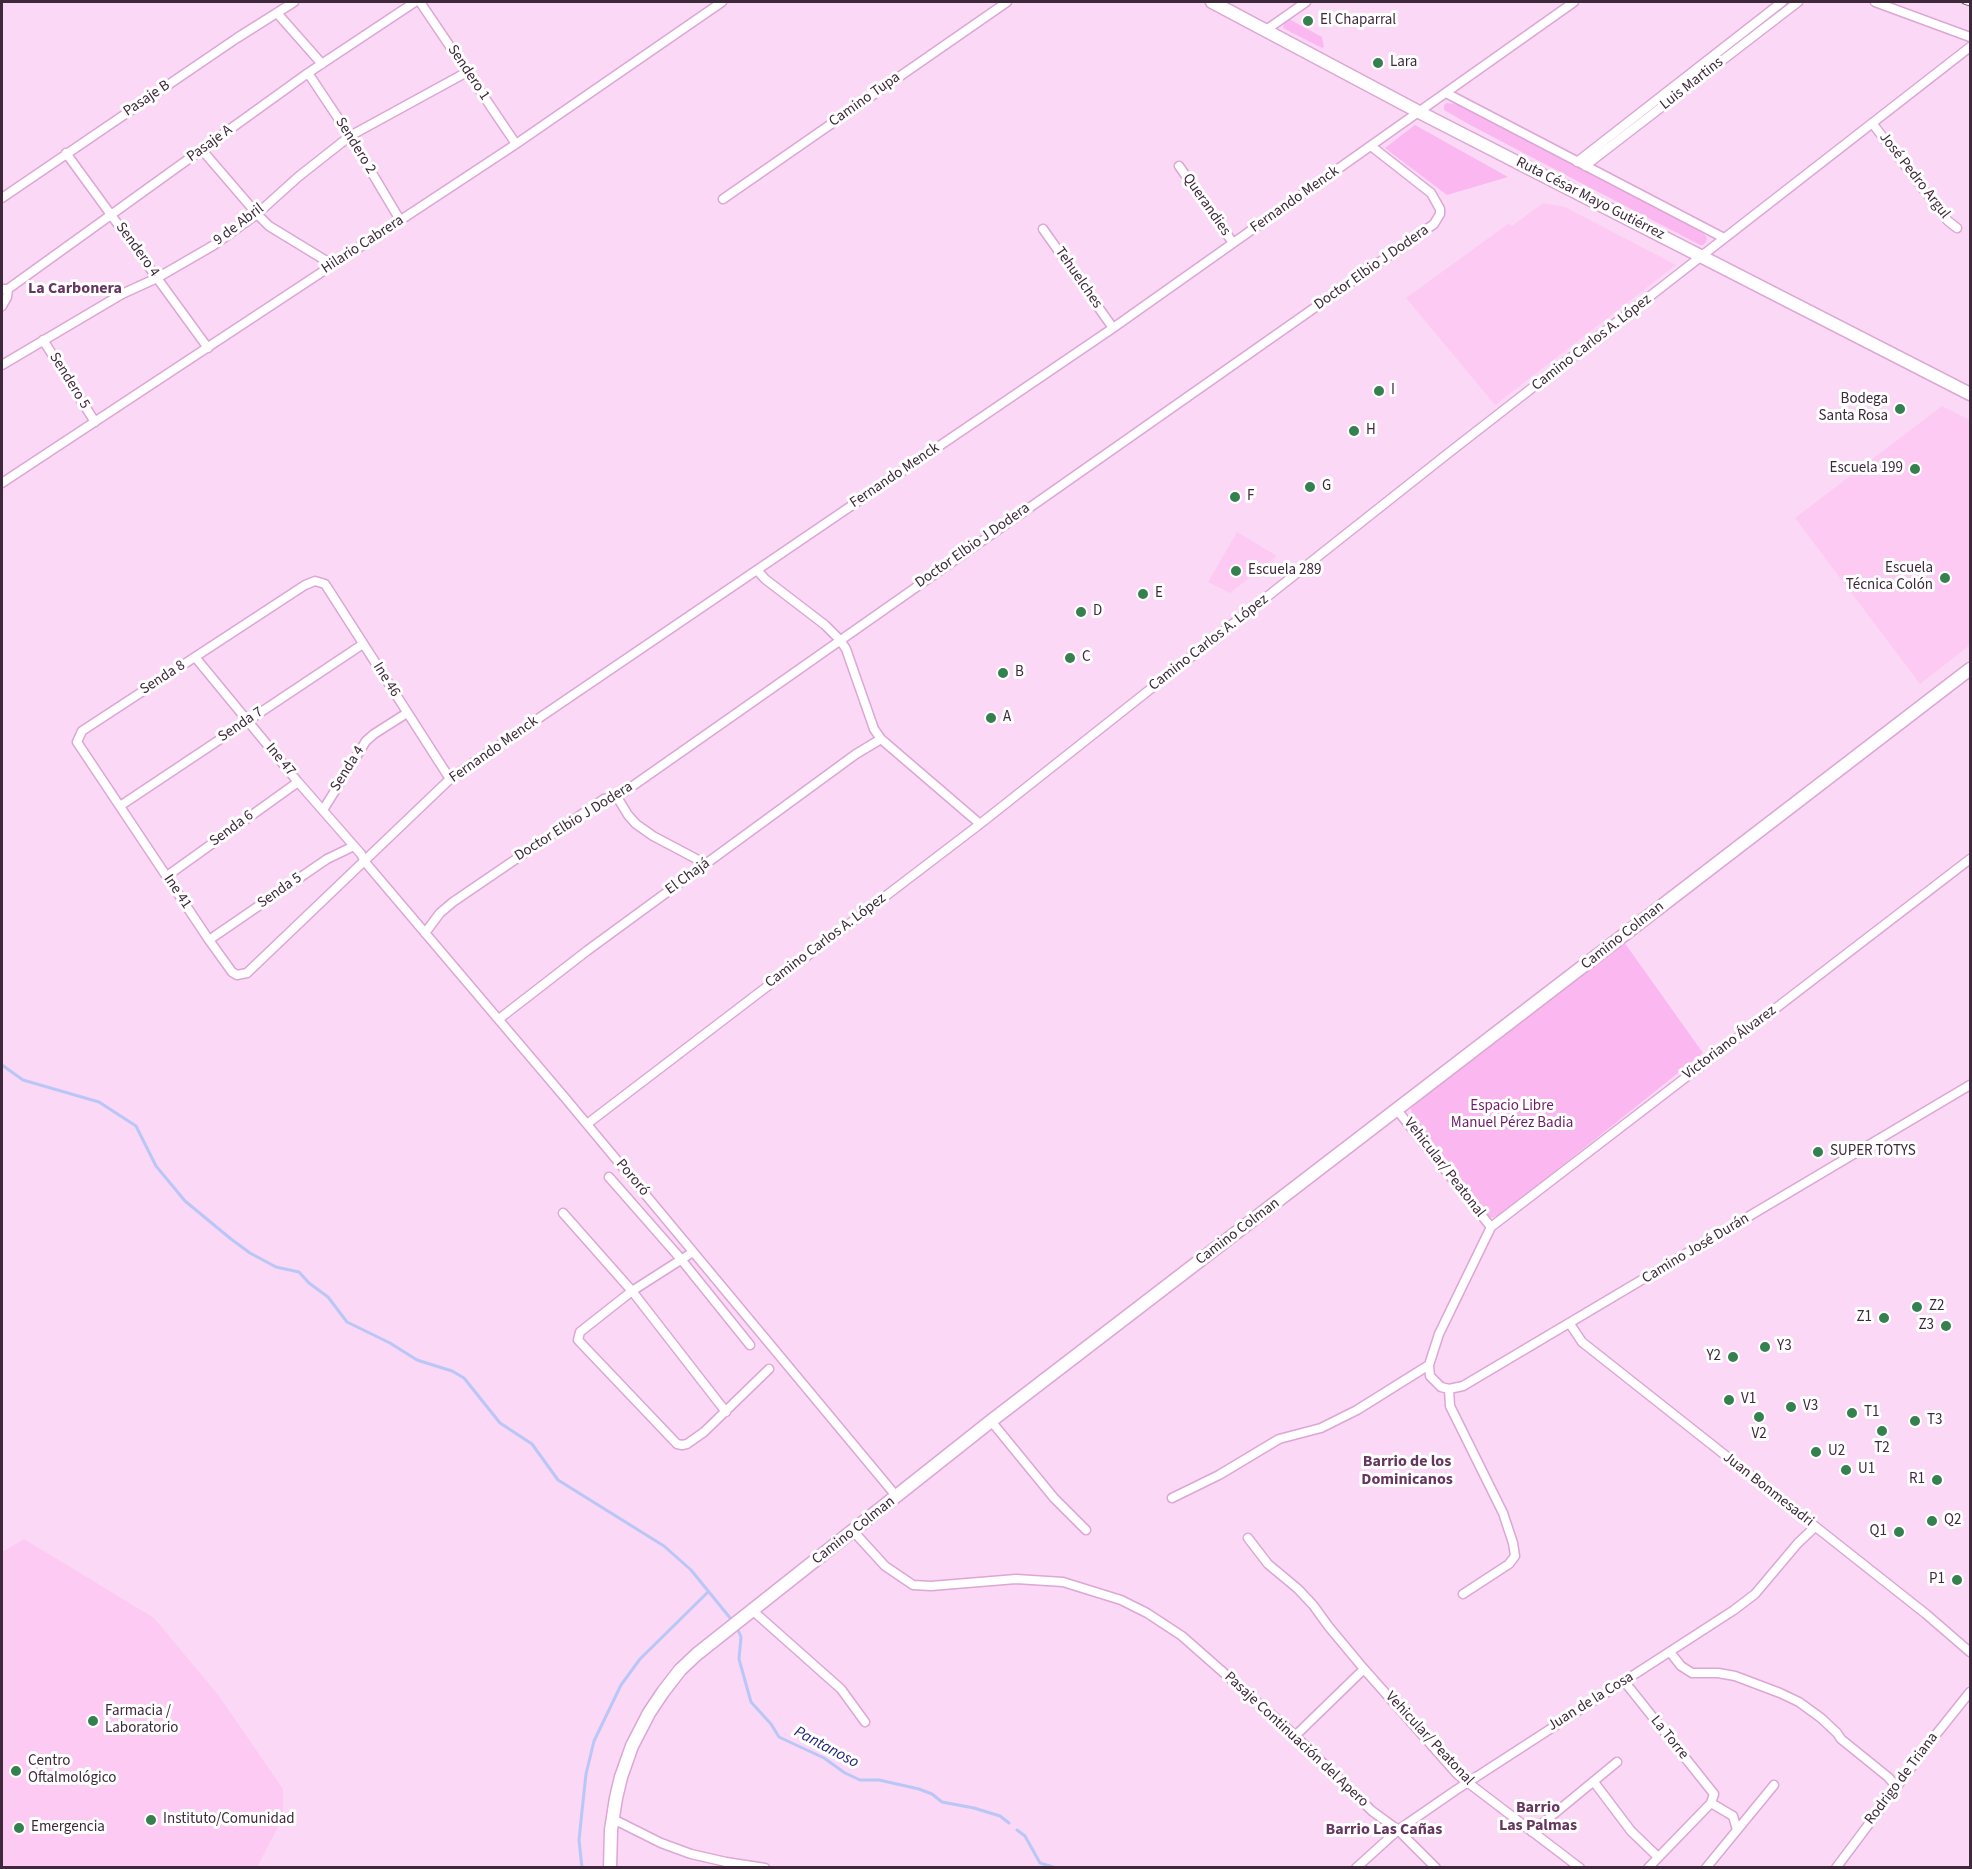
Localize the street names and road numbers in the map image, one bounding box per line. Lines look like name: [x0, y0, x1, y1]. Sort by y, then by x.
street label: Sendero 1: [443, 42, 493, 104]
street label: Luis Martins: [1657, 54, 1727, 114]
street label: Camino Tupa: [826, 69, 904, 131]
street label: Pasaje B: [120, 77, 174, 121]
street label: Sendero 2: [331, 114, 379, 178]
street label: Pasaje A: [184, 122, 236, 166]
street label: José Pedro Argul: [1875, 129, 1953, 223]
street label: Ruta César Mayo Gutiérrez: [1513, 154, 1667, 244]
street label: Fernando Menck: [1247, 163, 1343, 237]
street label: Querandies: [1178, 170, 1234, 240]
street label: 9 de Abril: [210, 200, 268, 250]
street label: Hilario Cabrera: [319, 212, 407, 278]
street label: Sendero 4: [111, 219, 163, 281]
street label: Doctor Elbio J Dodera: [1311, 222, 1433, 314]
street label: Tehuelches: [1050, 244, 1106, 312]
street label: Camino Carlos A. López: [1529, 291, 1655, 395]
street label: Sendero 5: [45, 349, 93, 413]
street label: Fernando Menck: [847, 439, 943, 513]
street label: Doctor Elbio J Dodera: [912, 500, 1034, 592]
street label: Camino Carlos A. López: [1146, 591, 1272, 695]
street label: Senda 8: [137, 657, 189, 699]
street label: Ine 46: [368, 659, 404, 701]
street label: Senda 7: [215, 704, 267, 746]
street label: Fernando Menck: [446, 713, 542, 787]
street label: Ine 47: [261, 740, 299, 780]
street label: Senda 4: [327, 743, 369, 795]
street label: Doctor Elbio J Dodera: [512, 778, 636, 866]
street label: Senda 6: [206, 807, 258, 851]
street label: El Chajá: [662, 855, 714, 899]
street label: Senda 5: [254, 869, 306, 913]
street label: Ine 41: [159, 871, 195, 913]
street label: Camino Carlos A. López: [762, 890, 890, 992]
street label: Camino Colman: [1578, 898, 1668, 974]
street label: Victoriano Álvarez: [1680, 1002, 1780, 1084]
street label: Vehicular/ Peatonal: [1400, 1115, 1488, 1221]
street label: Pororó: [611, 1156, 653, 1200]
street label: Camino Colman: [1193, 1195, 1283, 1269]
street label: Camino José Durán: [1639, 1210, 1753, 1288]
street label: Juan Bonmesadri: [1719, 1449, 1817, 1531]
street label: Camino Colman: [809, 1493, 899, 1569]
street label: Pasaje Continuación del Apero: [1220, 1668, 1372, 1812]
street label: Juan de la Cosa: [1545, 1668, 1637, 1736]
street label: Vehicular/ Peatonal: [1381, 1688, 1477, 1790]
street label: La Torre: [1646, 1713, 1692, 1763]
street label: Rodrigo de Triana: [1862, 1729, 1942, 1829]

